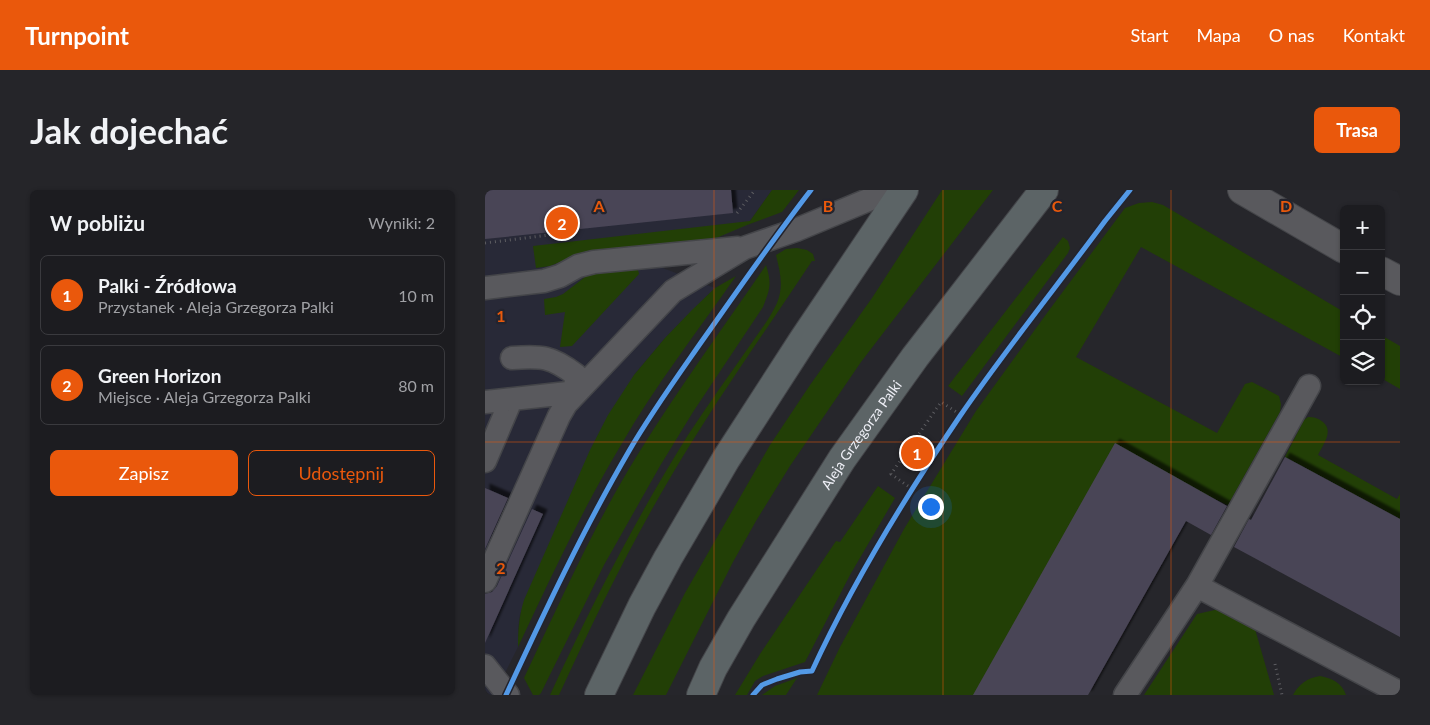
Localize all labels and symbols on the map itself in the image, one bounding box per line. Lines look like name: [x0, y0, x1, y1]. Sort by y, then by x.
text: A: [592, 196, 605, 215]
text: B: [823, 196, 833, 215]
text: C: [1052, 196, 1063, 215]
text: D: [1280, 196, 1292, 215]
pin: 2: [546, 204, 578, 242]
text: 1: [496, 306, 506, 325]
street label: Aleja Grzegorza Palki: [817, 377, 904, 492]
pin: 1: [901, 434, 933, 472]
your location: [918, 494, 944, 520]
text: 2: [496, 558, 506, 577]

